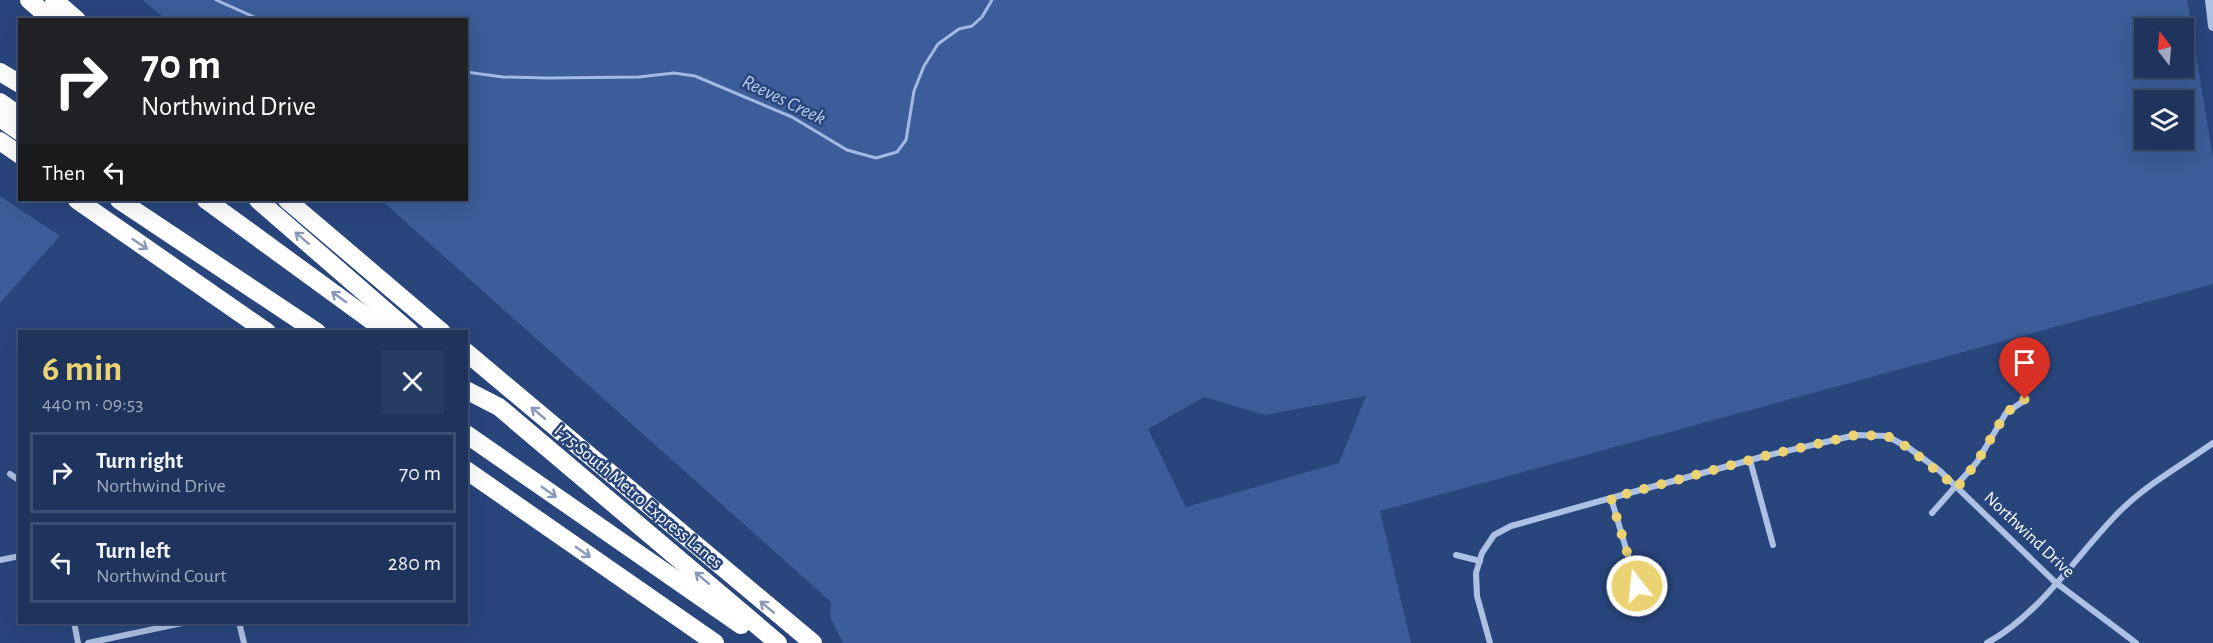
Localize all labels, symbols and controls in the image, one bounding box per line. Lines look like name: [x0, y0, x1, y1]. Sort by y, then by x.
north arrow: [2134, 18, 2194, 78]
map controls: [2134, 18, 2194, 150]
icon: right: [42, 42, 120, 120]
text: 70 m: [141, 44, 221, 86]
water label: Reeves Creek: [739, 71, 829, 129]
button: layers: [2134, 90, 2194, 150]
text: Northwind Drive: [141, 93, 316, 120]
icon: left: [98, 156, 131, 189]
text: Then: [42, 162, 86, 184]
one-way arrow: [294, 232, 310, 245]
one-way arrow: [131, 238, 148, 250]
one-way arrow: [332, 291, 348, 303]
pin: [1999, 337, 2050, 399]
icon: arrive: [2008, 346, 2041, 379]
button: close: [381, 350, 444, 413]
text: 6 min: [42, 351, 122, 387]
text: 440 m · 09:53: [42, 394, 143, 414]
one-way arrow: [531, 406, 546, 420]
street label: I-75 South Metro Express Lanes: [551, 422, 725, 572]
text: Turn right: [96, 450, 183, 472]
icon: right: [45, 456, 78, 489]
text: 70 m: [399, 462, 441, 484]
text: Northwind Drive: [96, 476, 226, 496]
one-way arrow: [540, 486, 557, 498]
street label: Northwind Drive: [1980, 489, 2078, 581]
text: Turn left: [96, 540, 170, 562]
icon: left: [45, 546, 78, 579]
one-way arrow: [575, 546, 591, 558]
text: 280 m: [388, 552, 441, 574]
position arrow: [1605, 554, 1669, 618]
text: Northwind Court: [96, 566, 227, 586]
one-way arrow: [694, 572, 710, 585]
one-way arrow: [759, 600, 775, 613]

